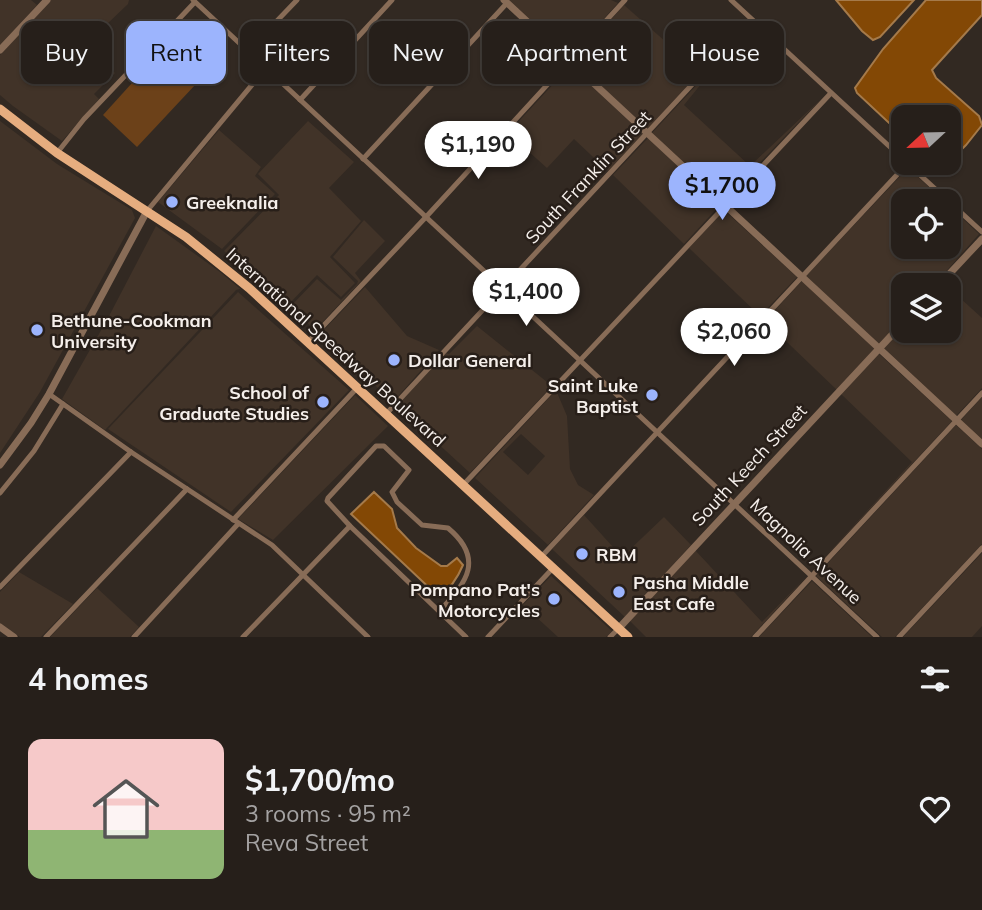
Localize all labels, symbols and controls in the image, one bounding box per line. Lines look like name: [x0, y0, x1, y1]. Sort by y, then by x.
chip: Buy: [21, 21, 112, 84]
chip: Rent: [126, 21, 226, 84]
chip: Filters: [240, 21, 355, 84]
chip: New: [369, 21, 468, 84]
chip: Apartment: [482, 21, 651, 84]
chip: House: [665, 21, 784, 84]
north arrow: [891, 105, 961, 175]
map controls: [891, 105, 961, 343]
street label: South Franklin Street: [520, 106, 656, 248]
pin: $1,190: [421, 122, 535, 181]
text: $1,190: [441, 129, 515, 158]
pin: $1,700: [665, 162, 779, 222]
text: $1,700: [685, 170, 759, 199]
button: locate: [891, 189, 961, 259]
place label: Greeknalia: [186, 191, 278, 214]
marker: Greeknalia: [164, 194, 180, 210]
street label: International Speedway Boulevard: [222, 242, 450, 452]
pin: $1,400: [469, 268, 583, 328]
button: layers: [891, 273, 961, 343]
text: $1,400: [489, 276, 563, 305]
pin: $2,060: [677, 308, 791, 368]
place label: Bethune-Cookman University: [51, 309, 212, 353]
text: $2,060: [697, 316, 771, 345]
marker: Bethune-Cookman University: [29, 322, 45, 338]
place label: Dollar General: [408, 349, 532, 372]
marker: Dollar General: [386, 352, 402, 368]
place label: Saint Luke Baptist: [548, 374, 638, 418]
place label: School of Graduate Studies: [159, 381, 309, 425]
marker: Saint Luke Baptist: [644, 387, 660, 403]
marker: School of Graduate Studies: [315, 394, 331, 410]
street label: South Keech Street: [687, 399, 811, 531]
street label: Magnolia Avenue: [745, 493, 867, 609]
place label: RBM: [596, 543, 637, 566]
marker: RBM: [574, 546, 590, 562]
place label: Pasha Middle East Cafe: [633, 571, 749, 615]
place label: Pompano Pat's Motorcycles: [410, 578, 540, 622]
marker: Pasha Middle East Cafe: [611, 584, 627, 600]
marker: Pompano Pat's Motorcycles: [546, 591, 562, 607]
text: 4 homes: [28, 660, 149, 698]
icon: filters: [916, 660, 954, 698]
text: $1,700/mo: [245, 761, 395, 799]
icon: home: [84, 767, 168, 851]
icon: heart: [916, 790, 954, 828]
text: 3 rooms · 95 m²: [245, 799, 411, 828]
text: Reva Street: [245, 828, 368, 857]

